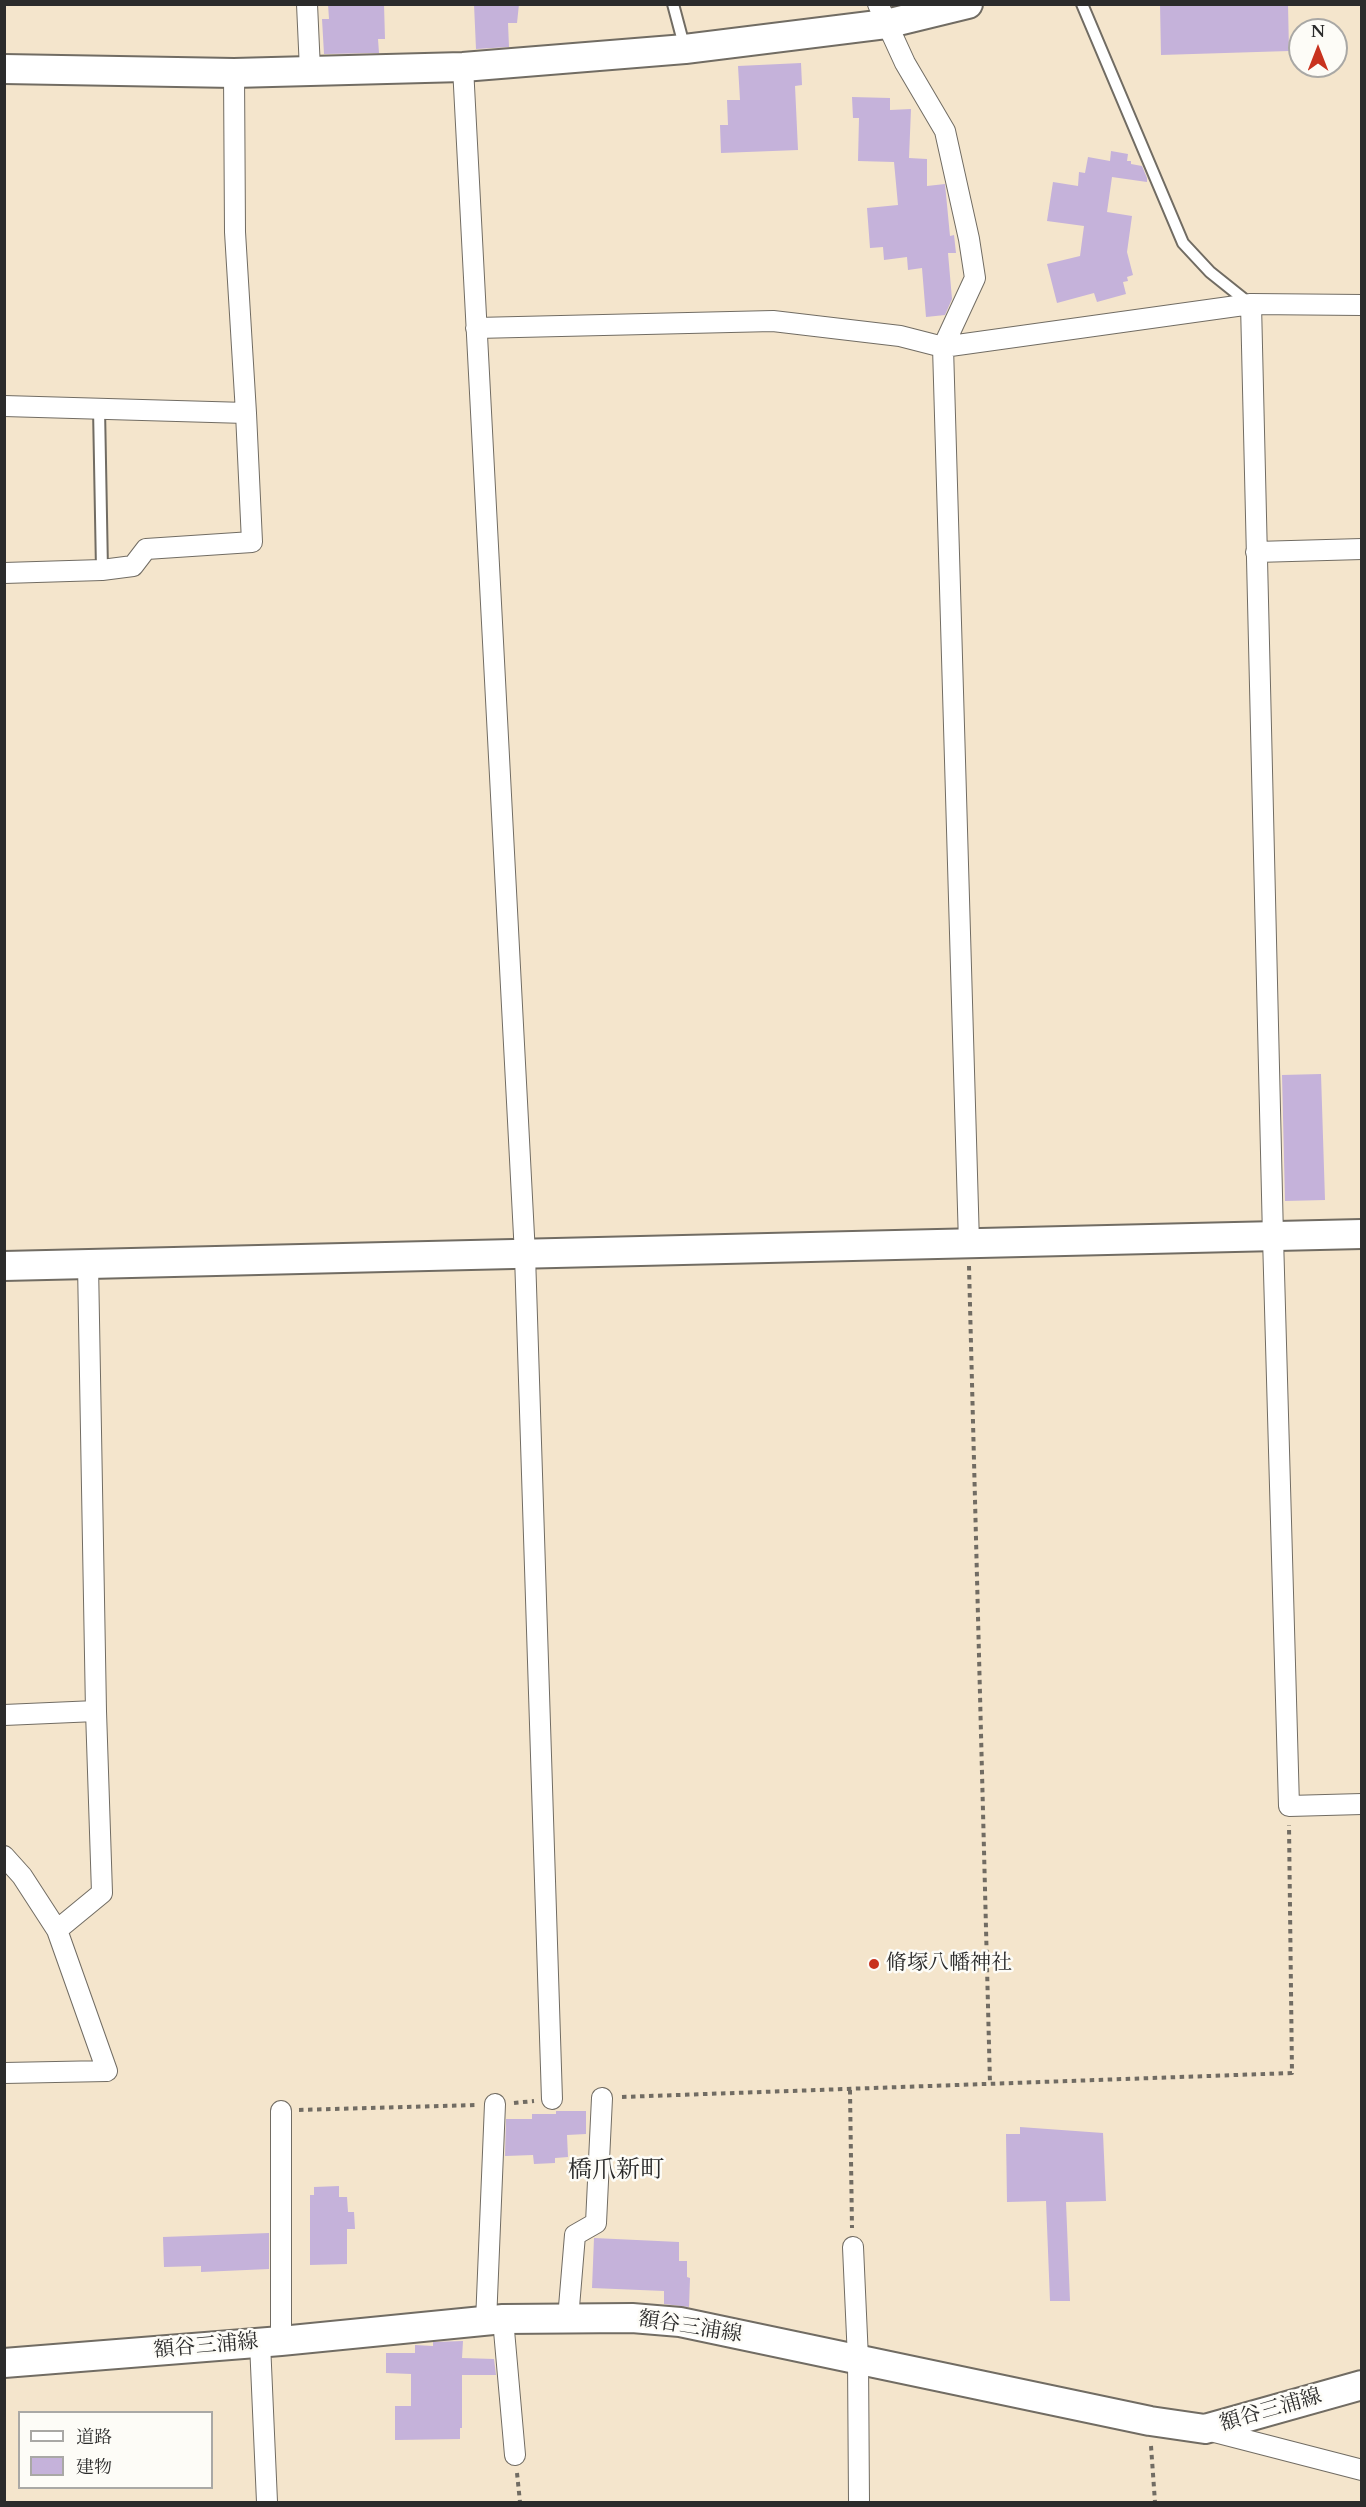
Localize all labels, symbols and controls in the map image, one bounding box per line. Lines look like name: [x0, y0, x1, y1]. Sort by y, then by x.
north arrow: [1288, 18, 1348, 78]
text: N: [1311, 21, 1325, 43]
place label: 脩塚八幡神社: [886, 1951, 1012, 1977]
marker: 脩塚八幡神社: [867, 1957, 881, 1971]
district label: 橋爪新町: [568, 2157, 664, 2185]
street label: 額谷三浦線: [636, 2307, 744, 2349]
street label: 額谷三浦線: [153, 2330, 259, 2364]
street label: 額谷三浦線: [1217, 2384, 1325, 2438]
legend: [18, 2411, 213, 2489]
text: 道路: [76, 2425, 112, 2450]
text: 建物: [76, 2455, 112, 2480]

